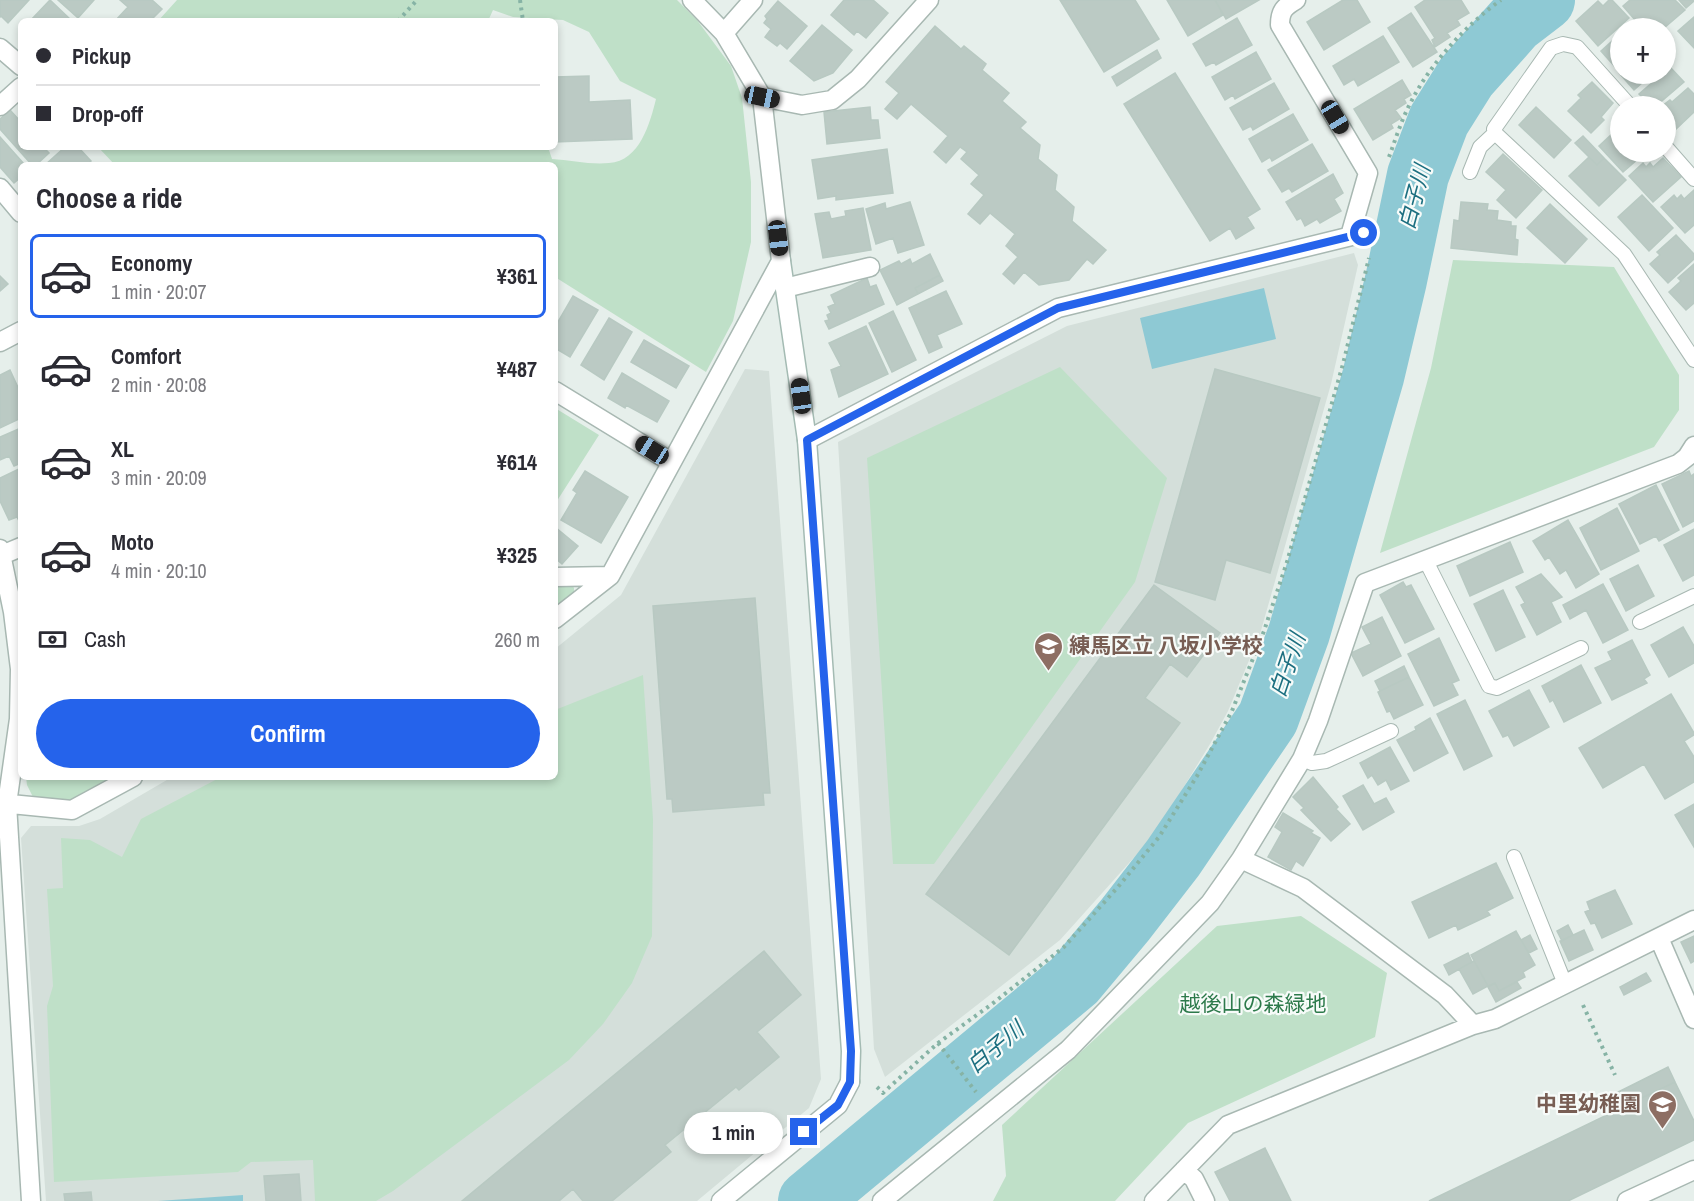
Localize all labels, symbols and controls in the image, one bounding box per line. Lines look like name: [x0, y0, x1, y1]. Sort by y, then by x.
map controls: [1610, 18, 1676, 162]
button: +: [1610, 18, 1676, 84]
text: Pickup: [72, 41, 131, 71]
car: [743, 84, 781, 110]
button: −: [1610, 96, 1676, 162]
car: [1318, 97, 1352, 137]
text: Drop-off: [72, 99, 143, 129]
water label: 白子川: [1391, 159, 1438, 233]
text: Choose a ride: [36, 180, 182, 216]
car: [767, 219, 789, 257]
route start: [1350, 219, 1377, 246]
text: Economy: [111, 248, 192, 278]
icon: car: [39, 249, 93, 303]
text: ¥361: [497, 261, 537, 291]
text: 1 min · 20:07: [111, 278, 207, 305]
text: Comfort: [111, 341, 181, 371]
icon: car: [39, 342, 93, 396]
text: ¥487: [497, 354, 537, 384]
text: 2 min · 20:08: [111, 371, 207, 398]
car: [790, 377, 812, 415]
car: [632, 433, 672, 467]
text: XL: [111, 434, 134, 464]
icon: car: [39, 435, 93, 489]
text: ¥614: [497, 447, 537, 477]
text: 3 min · 20:09: [111, 464, 207, 491]
text: Moto: [111, 527, 154, 557]
icon: car: [39, 528, 93, 582]
text: ¥325: [497, 540, 537, 570]
text: 4 min · 20:10: [111, 557, 207, 584]
icon: cash: [36, 623, 69, 656]
text: Cash: [84, 624, 126, 654]
text: 260 m: [494, 626, 540, 653]
water label: 白子川: [1262, 627, 1313, 701]
school or university icon: 練馬区立 八坂小学校: [1032, 630, 1064, 672]
place label: 練馬区立 八坂小学校: [1069, 631, 1263, 660]
button: Confirm: [36, 699, 540, 768]
park label: 越後山の森緑地: [1180, 989, 1327, 1018]
water label: 白子川: [960, 1013, 1031, 1080]
school or university icon: 中里幼稚園: [1646, 1088, 1678, 1130]
place label: 中里幼稚園: [1536, 1089, 1641, 1118]
callout: 1 min: [684, 1111, 783, 1153]
route end: [790, 1118, 817, 1145]
text: 1 min: [712, 1119, 755, 1146]

